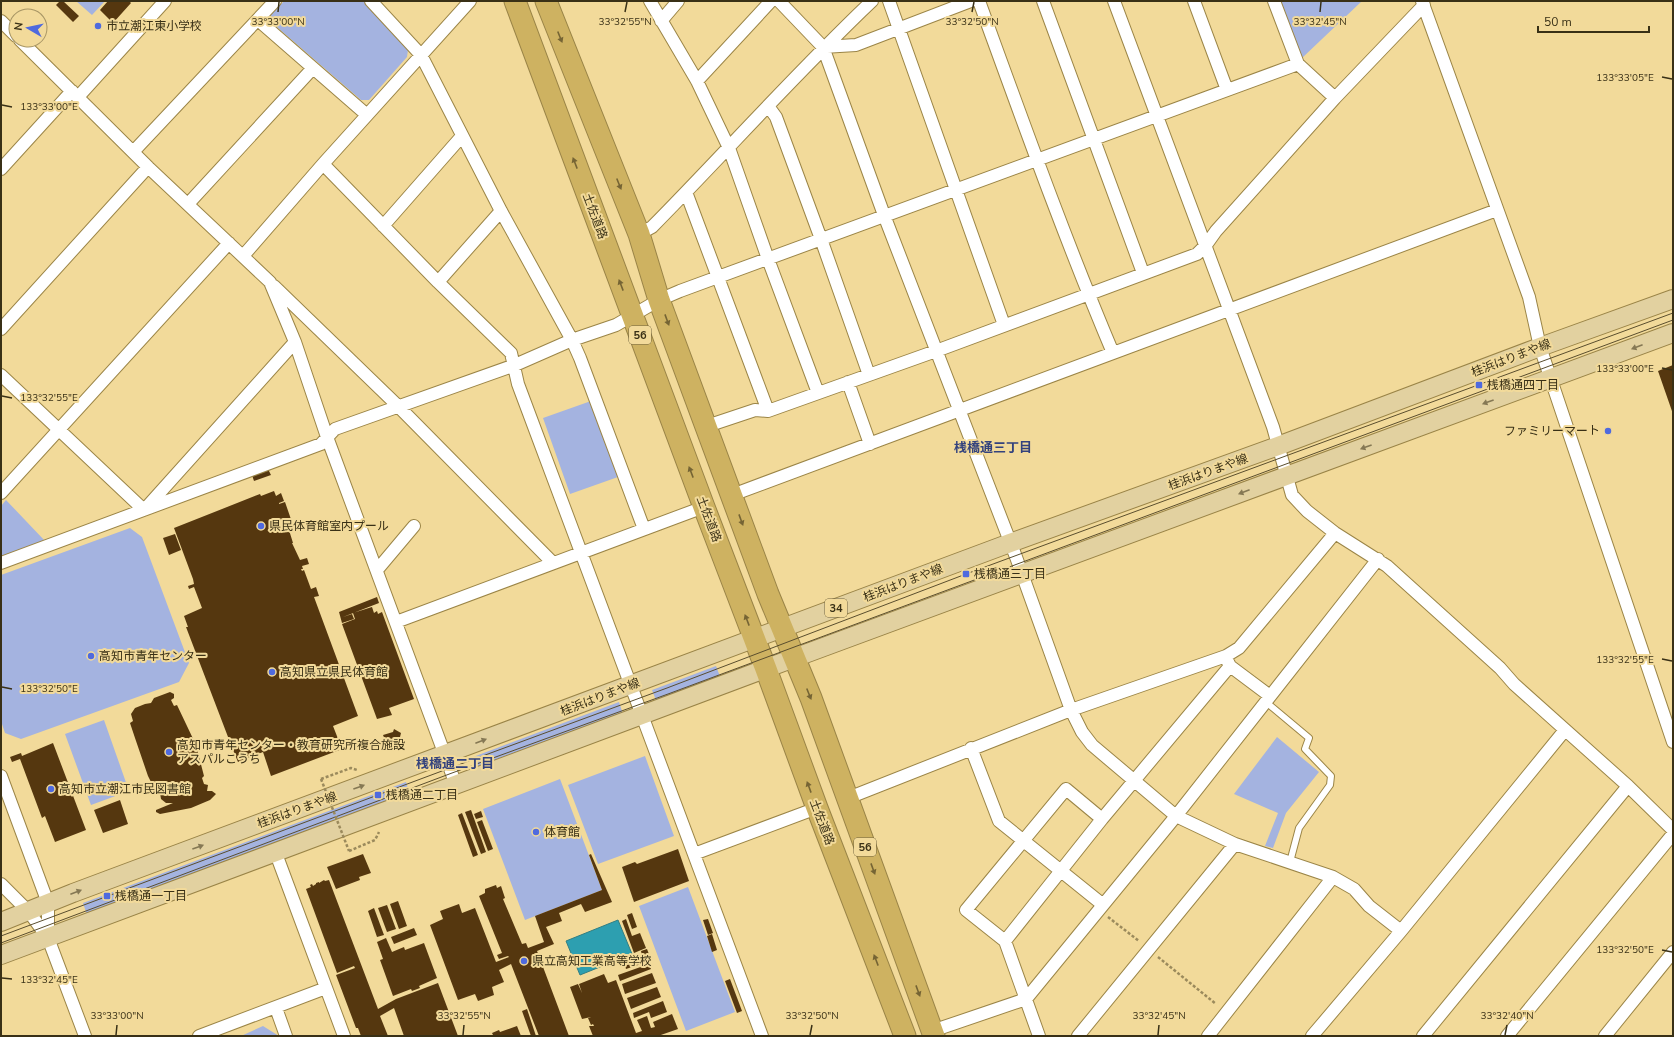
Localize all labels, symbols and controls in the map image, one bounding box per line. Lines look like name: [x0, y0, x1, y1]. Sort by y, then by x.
north arrow: [8, 8, 48, 48]
scale bar: [1538, 8, 1649, 34]
text: 50 m: [1544, 14, 1572, 30]
text: 33°33'00"N: [251, 15, 305, 29]
text: 33°32'55"N: [598, 15, 652, 29]
text: 33°32'50"N: [945, 15, 999, 29]
text: 33°32'45"N: [1293, 15, 1347, 29]
place label: 市立潮江東小学校: [106, 18, 202, 34]
text: N: [11, 21, 27, 32]
marker: 市立潮江東小学校: [93, 21, 103, 31]
one-way arrow: [558, 32, 564, 44]
text: 133°33'05"E: [1596, 71, 1654, 85]
text: 133°33'00"E: [20, 100, 78, 114]
one-way arrow: [572, 156, 578, 168]
one-way arrow: [617, 178, 623, 190]
street label: 土佐道路: [579, 191, 611, 241]
one-way arrow: [617, 278, 623, 290]
one-way arrow: [664, 314, 670, 326]
road number: 56: [629, 326, 651, 344]
street label: 桂浜はりまや線: [1469, 335, 1553, 381]
one-way arrow: [1630, 345, 1642, 351]
text: 133°33'00"E: [1596, 362, 1654, 376]
place label: 桟橋通四丁目: [1487, 377, 1559, 393]
marker: 桟橋通四丁目: [1474, 380, 1484, 390]
text: 133°32'55"E: [20, 391, 78, 405]
one-way arrow: [1482, 400, 1494, 406]
place label: ファミリーマート: [1504, 423, 1600, 439]
marker: ファミリーマート: [1603, 426, 1613, 436]
district label: 桟橋通三丁目: [954, 439, 1032, 457]
one-way arrow: [1360, 444, 1372, 450]
street label: 桂浜はりまや線: [1166, 450, 1250, 494]
one-way arrow: [687, 465, 693, 477]
one-way arrow: [1238, 489, 1250, 495]
street label: 土佐道路: [693, 494, 725, 544]
one-way arrow: [738, 515, 744, 527]
place label: 県民体育館室内プール: [269, 518, 389, 534]
marker: 県民体育館室内プール: [256, 521, 266, 531]
street label: 桂浜はりまや線: [861, 560, 945, 606]
place label: 桟橋通三丁目: [974, 566, 1046, 582]
marker: 桟橋通三丁目: [961, 569, 971, 579]
road number: 34: [825, 599, 847, 617]
one-way arrow: [744, 614, 750, 625]
place label: 高知市青年センター: [99, 648, 207, 664]
marker: 高知市青年センター: [86, 651, 96, 661]
text: 133°32'55"E: [1596, 653, 1654, 667]
place label: 高知県立県民体育館: [280, 664, 388, 680]
marker: 高知県立県民体育館: [267, 667, 277, 677]
street label: 桂浜はりまや線: [558, 674, 642, 720]
text: 133°32'50"E: [20, 682, 78, 696]
one-way arrow: [807, 689, 813, 701]
place label: 高知市青年センター・教育研究所複合施設 アスパルこうち: [177, 737, 405, 767]
one-way arrow: [476, 738, 488, 744]
marker: 高知市青年センター・教育研究所複合施設 アスパルこうち: [164, 747, 174, 757]
district label: 桟橋通二丁目: [416, 755, 494, 773]
one-way arrow: [806, 780, 812, 792]
place label: 高知市立潮江市民図書館: [59, 781, 191, 797]
one-way arrow: [354, 783, 366, 789]
marker: 高知市立潮江市民図書館: [46, 784, 56, 794]
place label: 桟橋通二丁目: [386, 787, 458, 803]
street label: 桂浜はりまや線: [255, 788, 339, 832]
marker: 桟橋通二丁目: [373, 790, 383, 800]
street label: 土佐道路: [806, 797, 838, 847]
place label: 体育館: [544, 824, 580, 840]
marker: 体育館: [531, 827, 541, 837]
road number: 56: [854, 838, 876, 856]
one-way arrow: [192, 843, 204, 849]
one-way arrow: [871, 863, 877, 875]
one-way arrow: [71, 888, 83, 894]
place label: 桟橋通一丁目: [115, 888, 187, 904]
marker: 桟橋通一丁目: [102, 891, 112, 901]
text: 133°32'50"E: [1596, 943, 1654, 957]
place label: 県立高知工業高等学校: [532, 953, 652, 969]
one-way arrow: [872, 954, 878, 966]
marker: 県立高知工業高等学校: [519, 956, 529, 966]
text: 133°32'45"E: [20, 973, 78, 987]
one-way arrow: [915, 986, 921, 998]
text: 33°33'00"N: [90, 1009, 144, 1023]
text: 33°32'55"N: [437, 1009, 491, 1023]
text: 33°32'50"N: [785, 1009, 839, 1023]
text: 33°32'45"N: [1132, 1009, 1186, 1023]
text: 33°32'40"N: [1480, 1009, 1534, 1023]

